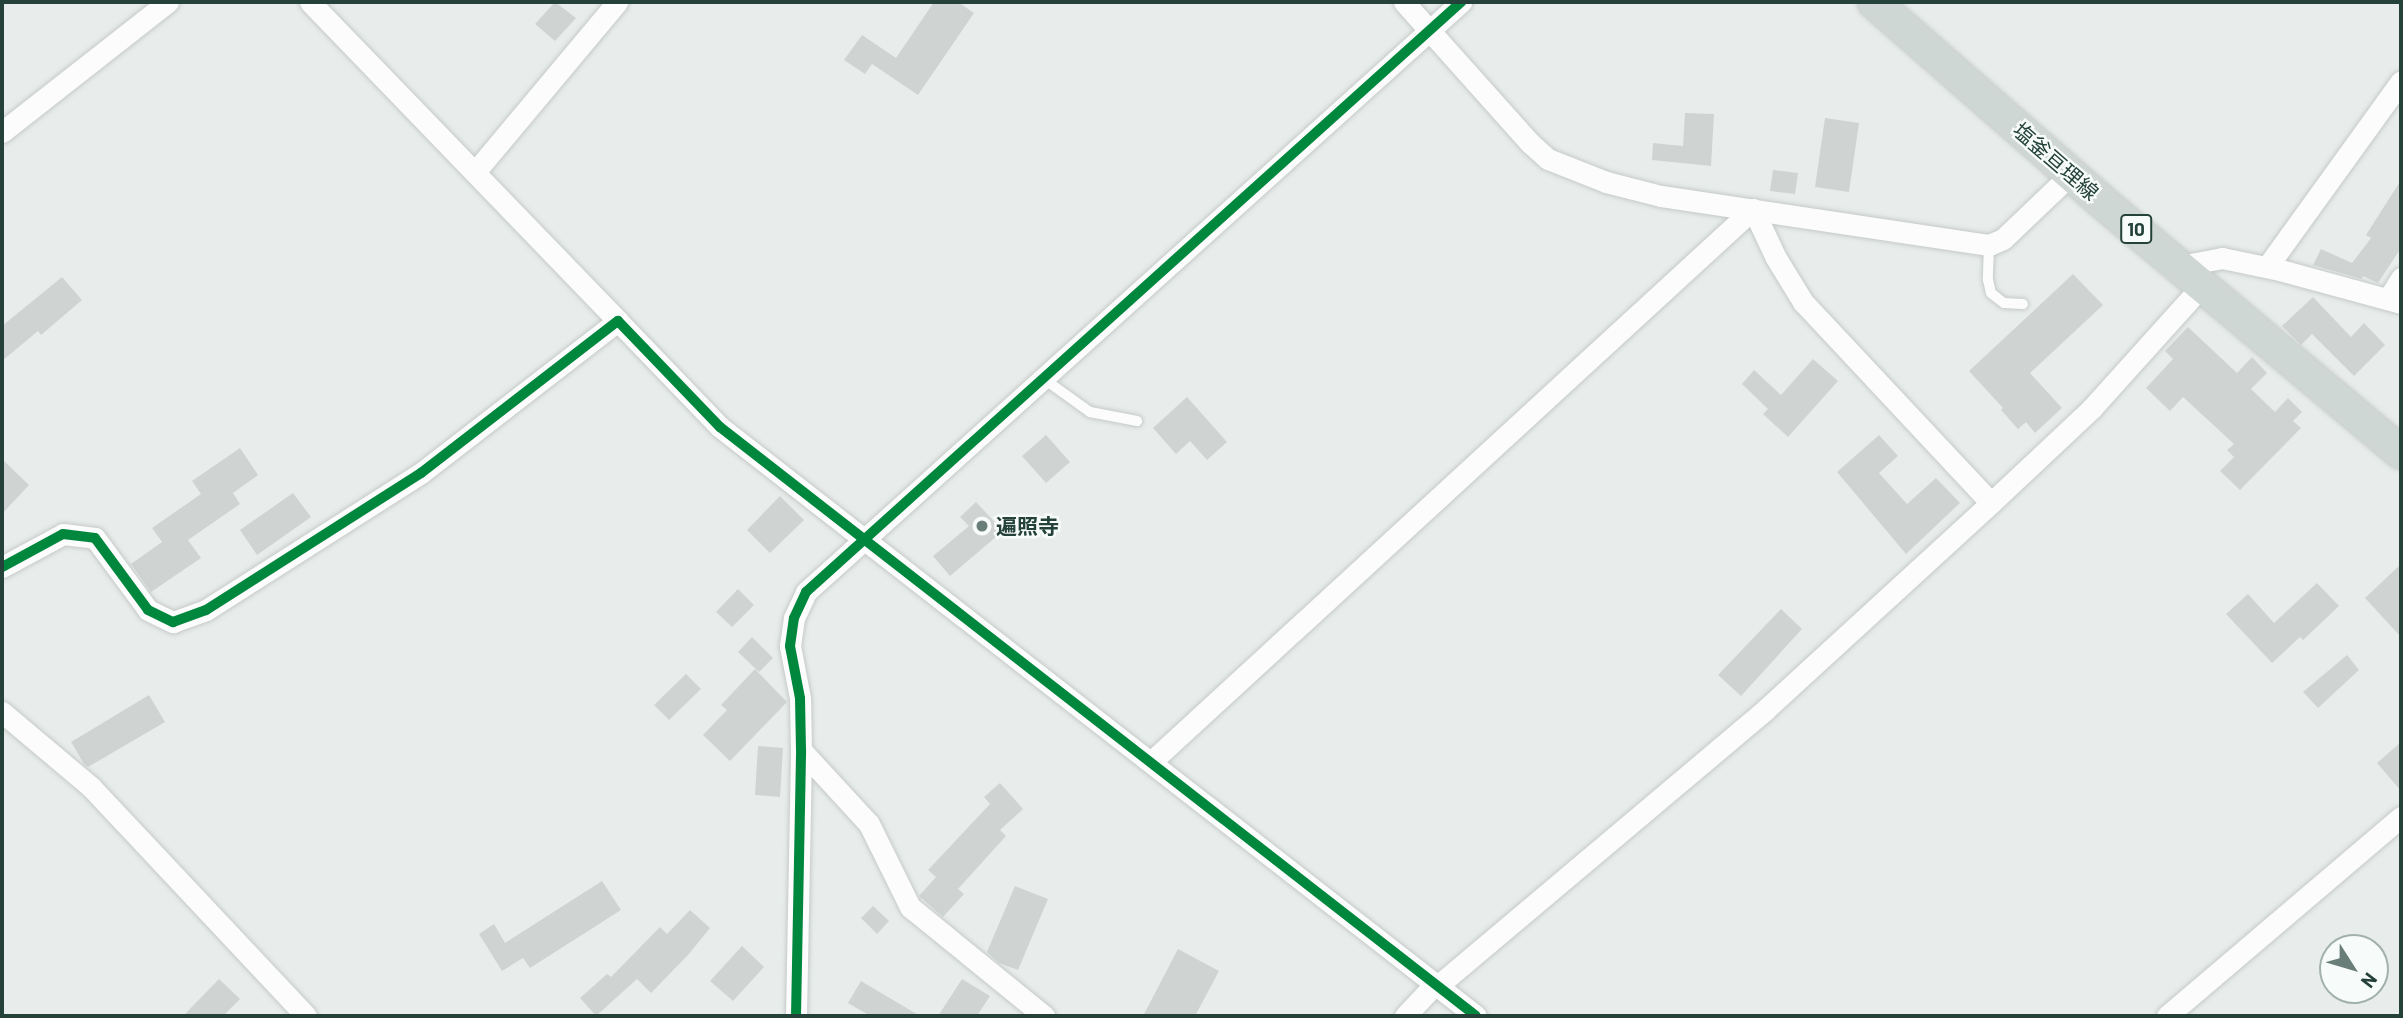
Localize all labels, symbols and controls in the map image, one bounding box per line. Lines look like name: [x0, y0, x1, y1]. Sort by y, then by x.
street label: 塩釜亘理線: [2008, 117, 2104, 205]
road number: 10: [2118, 214, 2154, 244]
place label: 遍照寺: [996, 513, 1059, 539]
marker: 遍照寺: [974, 518, 990, 534]
north arrow: [2319, 934, 2389, 1004]
text: N: [2357, 969, 2383, 993]

